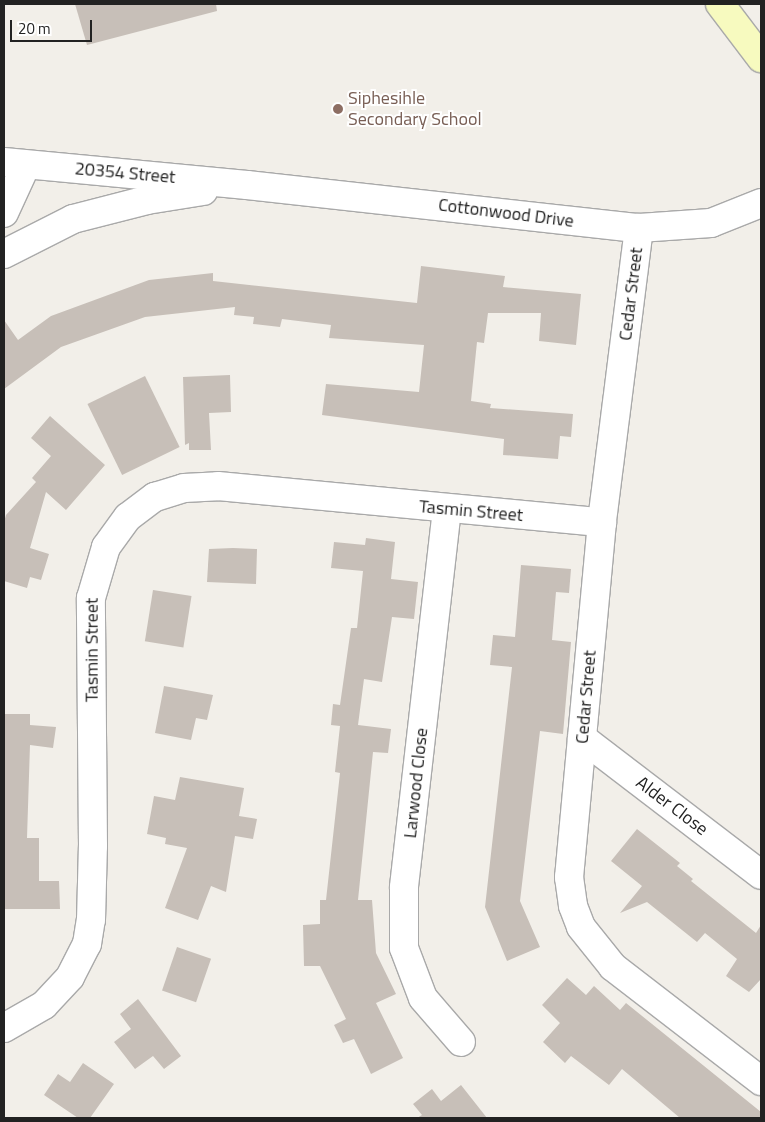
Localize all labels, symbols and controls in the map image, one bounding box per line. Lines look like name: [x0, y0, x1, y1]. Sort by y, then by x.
scale bar: [12, 10, 95, 42]
text: 20 m: [18, 17, 51, 40]
place label: Siphesihle Secondary School: [348, 88, 482, 130]
marker: Siphesihle Secondary School: [332, 103, 344, 115]
street label: 20354 Street: [74, 158, 176, 188]
street label: Cottonwood Drive: [437, 194, 575, 232]
street label: Cedar Street: [615, 246, 647, 342]
street label: Tasmin Street: [418, 496, 524, 526]
street label: Tasmin Street: [81, 598, 103, 702]
street label: Cedar Street: [571, 649, 601, 745]
street label: Larwood Close: [399, 727, 433, 839]
street label: Alder Close: [632, 772, 712, 840]

